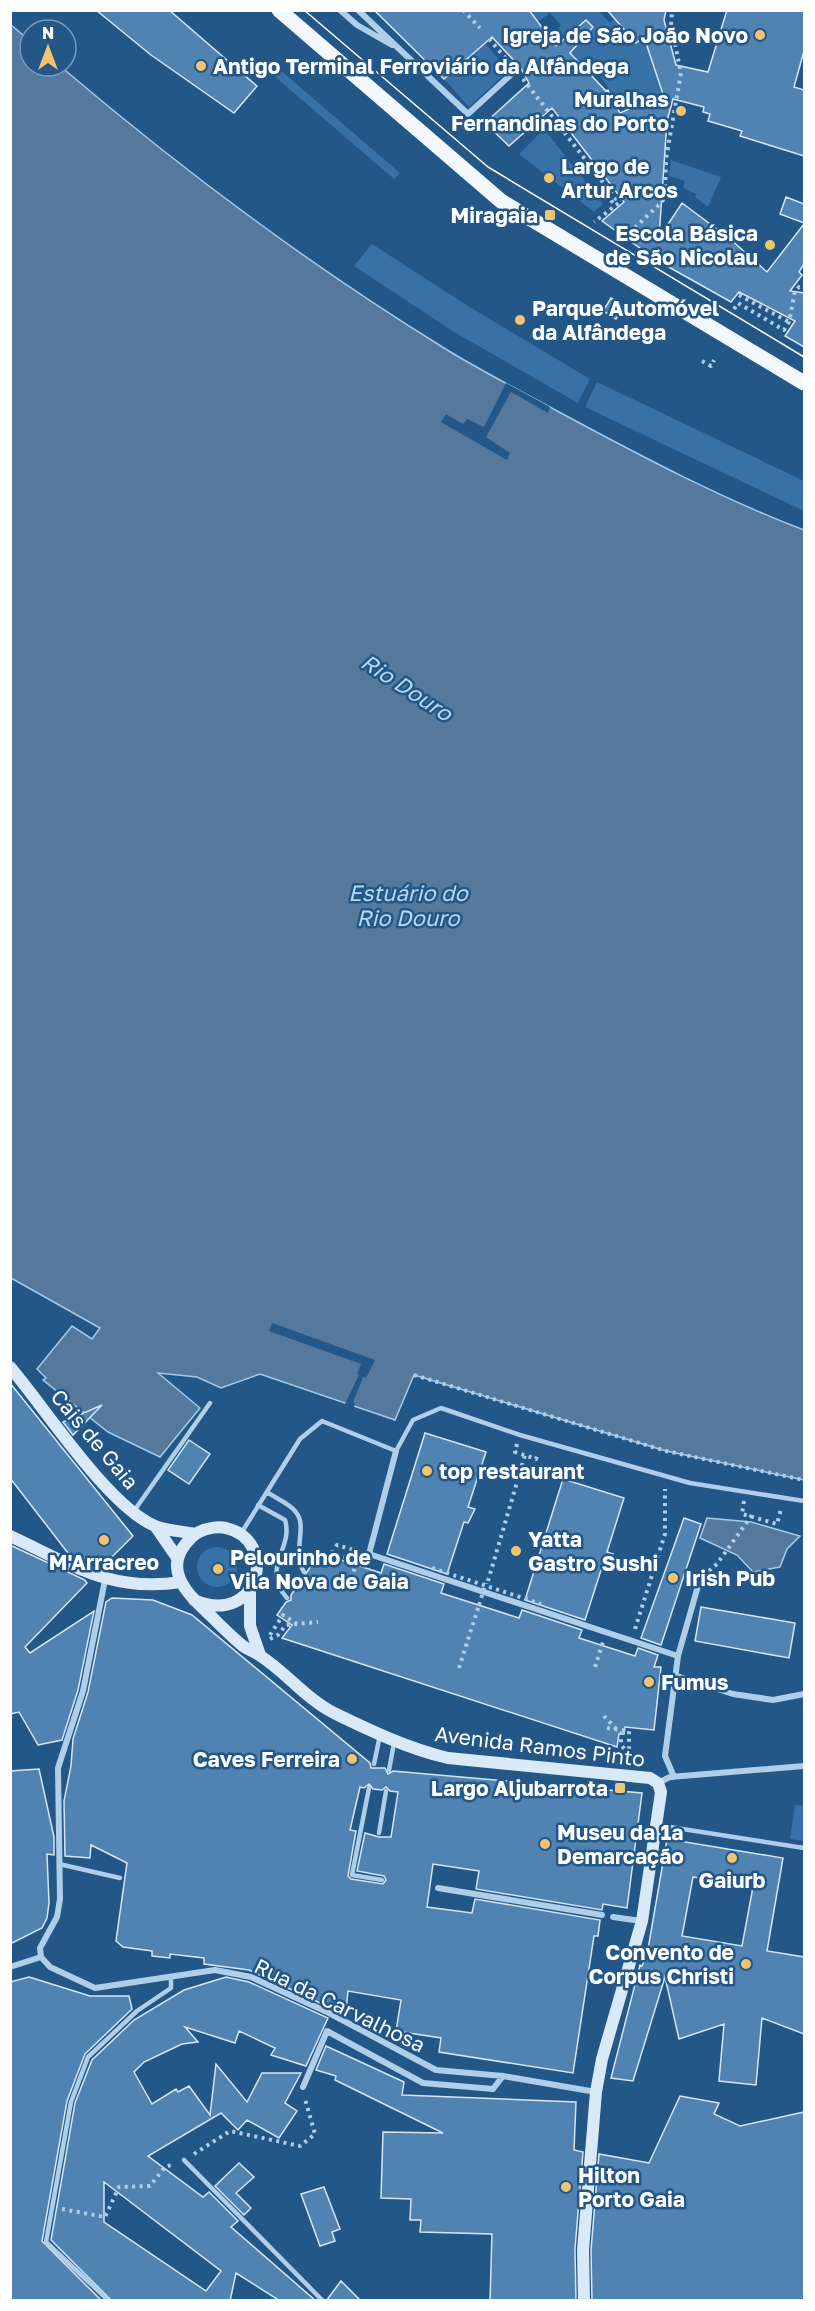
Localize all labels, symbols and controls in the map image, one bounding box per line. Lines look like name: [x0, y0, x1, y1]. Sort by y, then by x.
north arrow: [18, 18, 78, 78]
place label: Igreja de São João Novo: [502, 22, 748, 48]
text: N: [42, 23, 54, 43]
marker: Igreja de São João Novo: [753, 28, 767, 42]
place label: Antigo Terminal Ferroviário da Alfândega: [213, 53, 629, 79]
marker: Antigo Terminal Ferroviário da Alfândega: [194, 59, 208, 73]
place label: Muralhas Fernandinas do Porto: [451, 86, 669, 136]
marker: Muralhas Fernandinas do Porto: [674, 104, 688, 118]
place label: Largo de Artur Arcos: [561, 153, 678, 203]
marker: Largo de Artur Arcos: [542, 171, 556, 185]
place label: Miragaia: [450, 202, 538, 228]
marker: Miragaia: [543, 208, 557, 222]
place label: Escola Básica de São Nicolau: [605, 220, 758, 270]
marker: Escola Básica de São Nicolau: [763, 238, 777, 252]
place label: Parque Automóvel da Alfândega: [532, 295, 719, 345]
marker: Parque Automóvel da Alfândega: [513, 313, 527, 327]
water label: Rio Douro: [356, 648, 459, 727]
water label: Estuário do Rio Douro: [348, 879, 470, 931]
street label: Cais de Gaia: [46, 1384, 144, 1494]
place label: top restaurant: [439, 1458, 584, 1484]
marker: top restaurant: [420, 1464, 434, 1478]
place label: Yatta Gastro Sushi: [528, 1526, 658, 1576]
marker: M'Arracreo: [97, 1533, 111, 1547]
place label: Pelourinho de Vila Nova de Gaia: [230, 1544, 409, 1594]
marker: Yatta Gastro Sushi: [509, 1544, 523, 1558]
place label: M'Arracreo: [49, 1549, 159, 1575]
marker: Pelourinho de Vila Nova de Gaia: [211, 1562, 225, 1576]
place label: Irish Pub: [685, 1565, 775, 1591]
marker: Irish Pub: [666, 1571, 680, 1585]
place label: Fumus: [661, 1669, 729, 1695]
marker: Fumus: [642, 1675, 656, 1689]
street label: Avenida Ramos Pinto: [433, 1720, 647, 1772]
place label: Caves Ferreira: [193, 1746, 340, 1772]
marker: Caves Ferreira: [345, 1752, 359, 1766]
place label: Largo Aljubarrota: [431, 1775, 608, 1801]
marker: Largo Aljubarrota: [613, 1781, 627, 1795]
place label: Museu da 1ª Demarcação: [557, 1819, 684, 1869]
marker: Museu da 1ª Demarcação: [538, 1837, 552, 1851]
marker: Gaiurb: [725, 1851, 739, 1865]
place label: Gaiurb: [699, 1867, 766, 1893]
place label: Convento de Corpus Christi: [589, 1939, 734, 1989]
street label: Rua da Carvalhosa: [250, 1952, 430, 2058]
marker: Convento de Corpus Christi: [739, 1957, 753, 1971]
place label: Hilton Porto Gaia: [578, 2162, 685, 2212]
marker: Hilton Porto Gaia: [559, 2180, 573, 2194]

